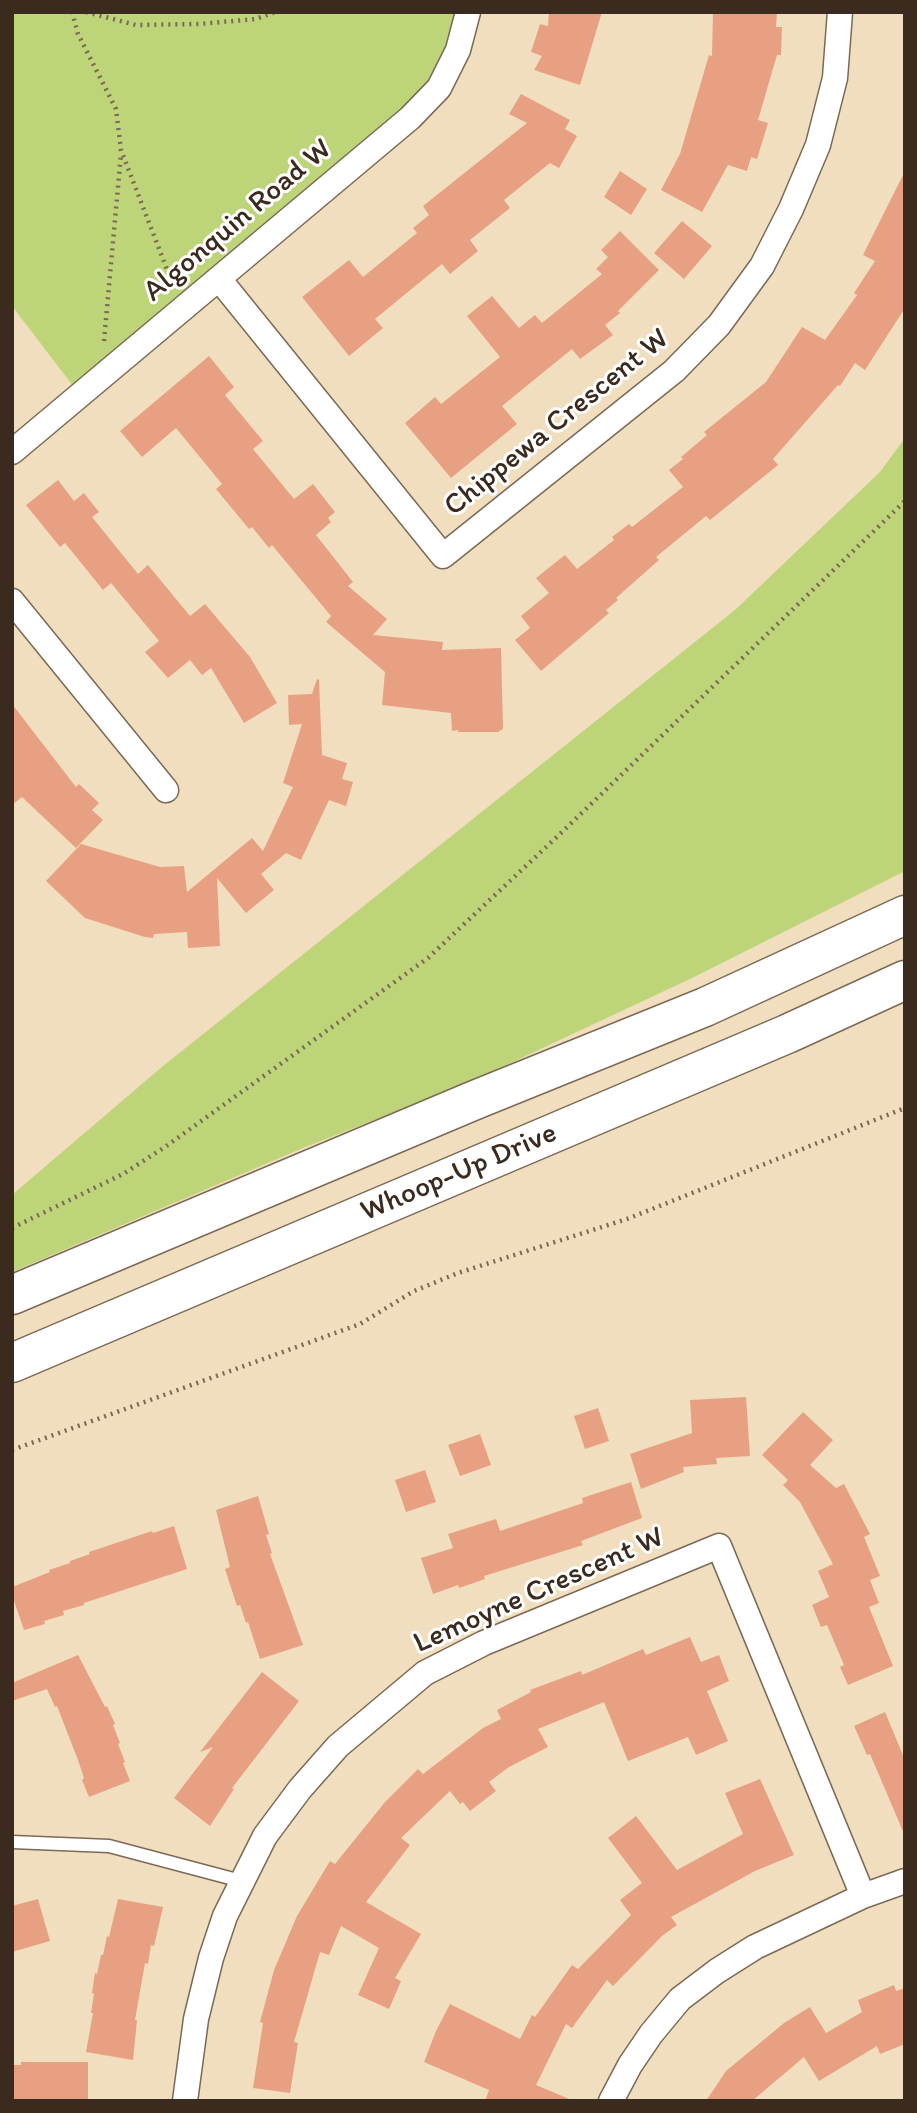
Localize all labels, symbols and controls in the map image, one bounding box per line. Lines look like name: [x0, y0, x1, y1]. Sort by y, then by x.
street label: Algonquin Road W: [137, 132, 339, 310]
street label: Chippewa Crescent W: [438, 321, 676, 525]
street label: Whoop-Up Drive: [356, 1116, 562, 1230]
street label: Lemoyne Crescent W: [408, 1520, 670, 1662]

